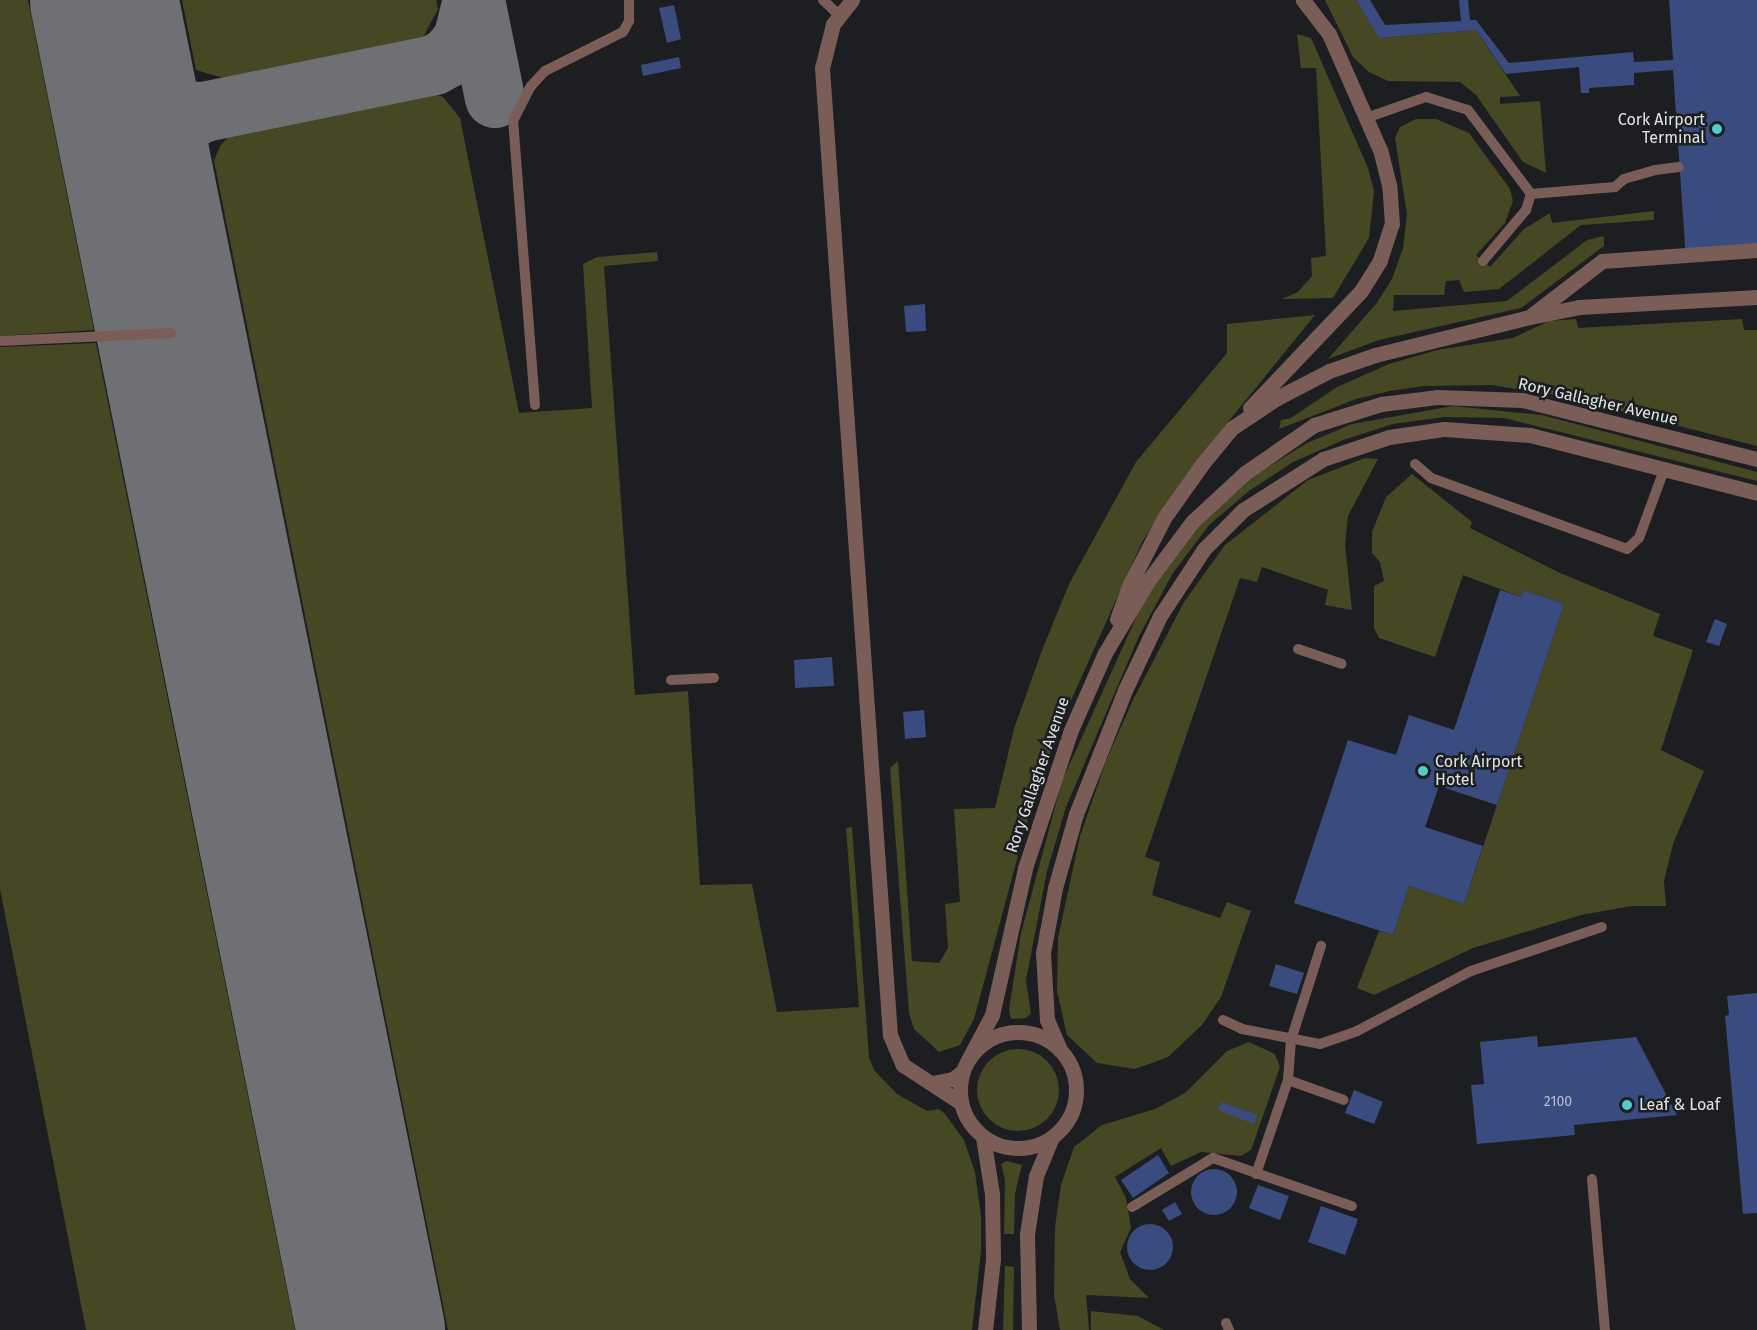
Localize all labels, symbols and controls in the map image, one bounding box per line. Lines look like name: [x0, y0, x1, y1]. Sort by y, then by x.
place label: Cork Airport Terminal: [1618, 110, 1705, 148]
marker: Cork Airport Terminal: [1710, 122, 1724, 136]
street label: Rory Gallagher Avenue: [1516, 374, 1680, 430]
street label: Rory Gallagher Avenue: [1002, 695, 1074, 855]
place label: Cork Airport Hotel: [1435, 752, 1522, 790]
marker: Cork Airport Hotel: [1416, 764, 1430, 778]
house number: 2100: [1544, 1094, 1572, 1110]
place label: Leaf & Loaf: [1639, 1095, 1720, 1115]
marker: Leaf & Loaf: [1620, 1098, 1634, 1112]

